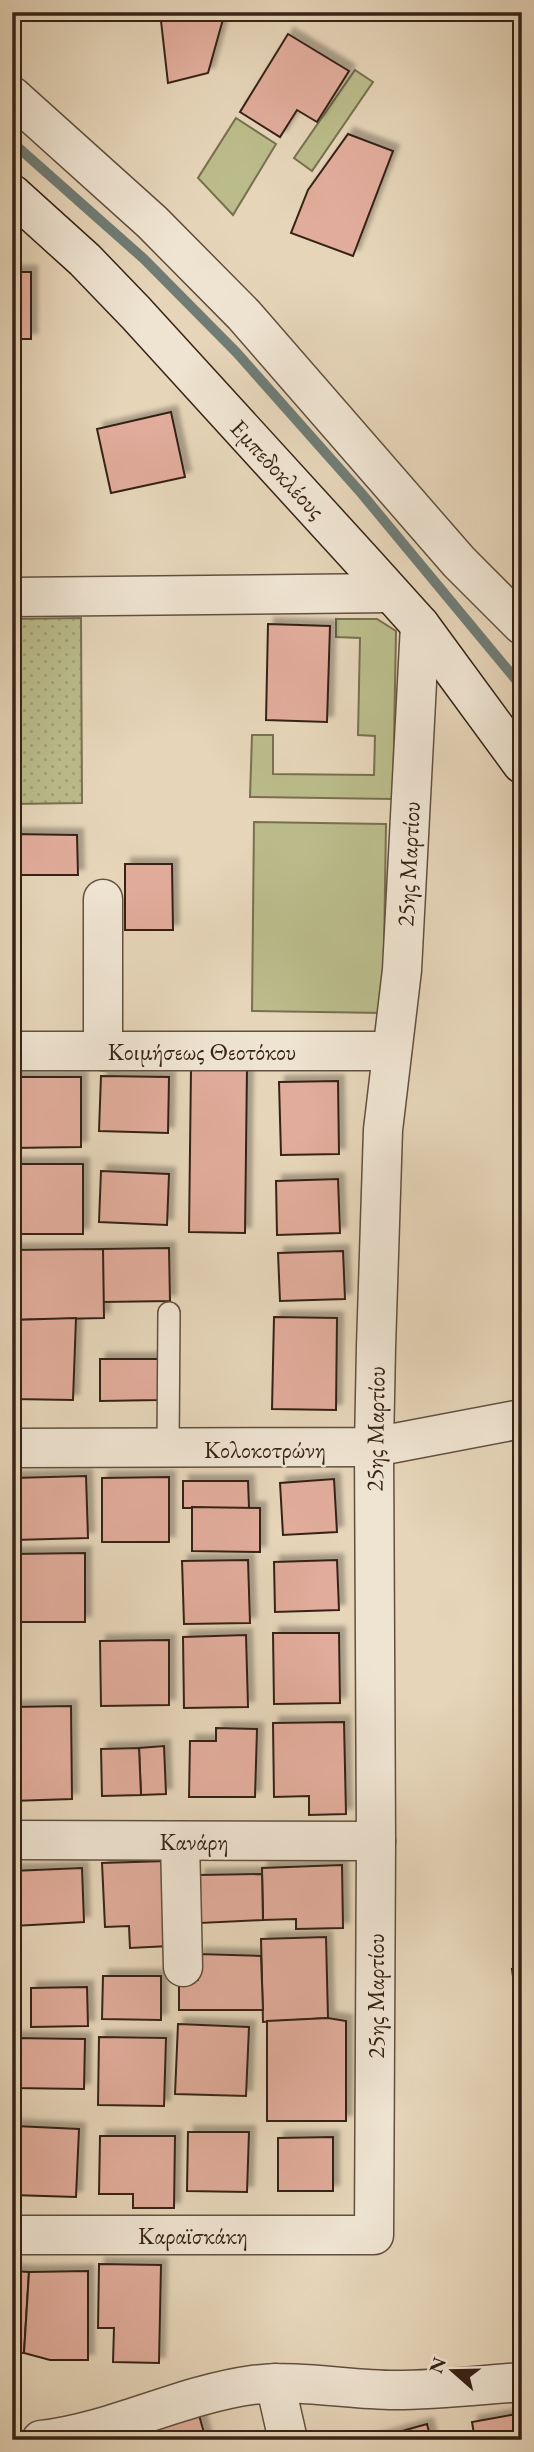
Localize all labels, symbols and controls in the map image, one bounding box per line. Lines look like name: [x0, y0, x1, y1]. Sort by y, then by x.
street label: Εμπεδοκλέους: [224, 413, 332, 525]
street label: 25ης Μαρτίου: [389, 801, 427, 927]
street label: Κοιμήσεως Θεοτόκου: [108, 1036, 296, 1067]
street label: 25ης Μαρτίου: [358, 1366, 392, 1492]
street label: Κολοκοτρώνη: [204, 1434, 326, 1465]
street label: Κανάρη: [159, 1826, 229, 1857]
street label: 25ης Μαρτίου: [360, 1933, 391, 2059]
street label: Καραϊσκάκη: [138, 2220, 248, 2251]
north arrow: [419, 2336, 489, 2406]
text: N: [423, 2353, 452, 2377]

